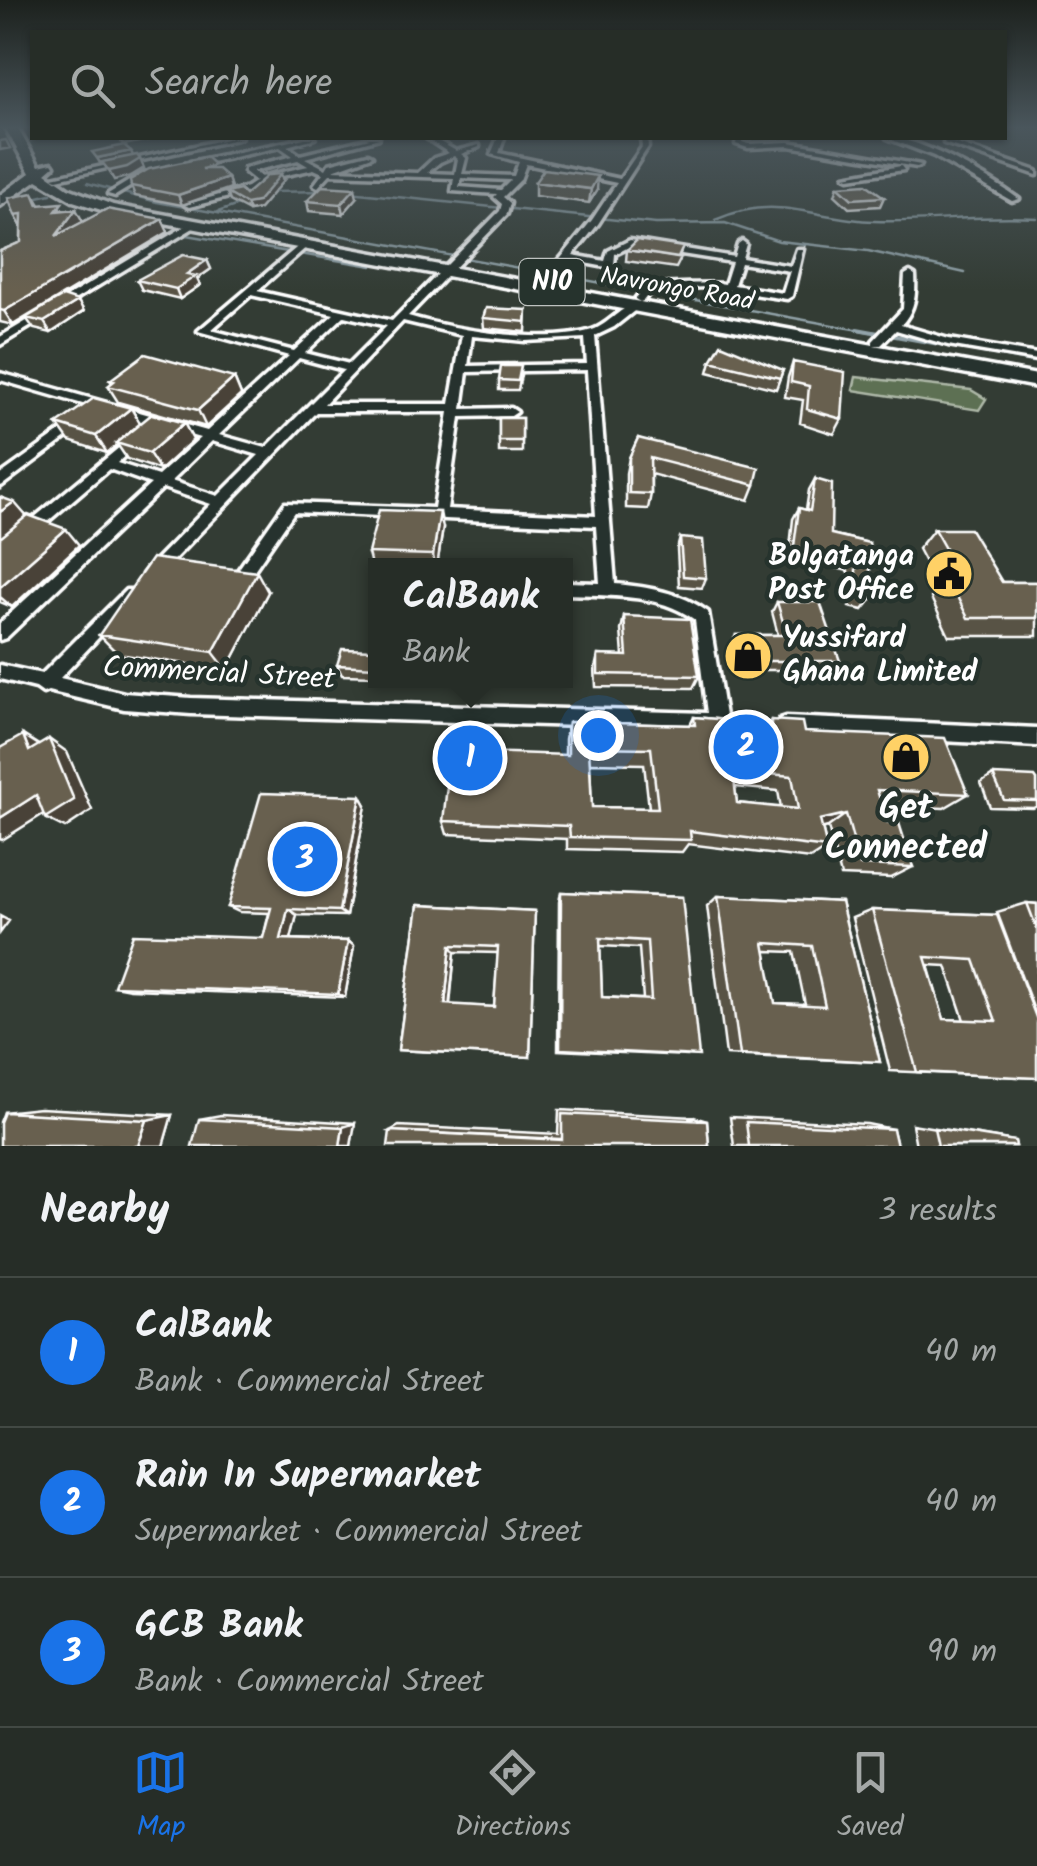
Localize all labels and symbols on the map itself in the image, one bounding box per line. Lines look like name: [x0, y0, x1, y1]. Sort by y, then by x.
street label: Navrongo Road: [597, 256, 759, 322]
road number: N10: [520, 259, 584, 305]
place label: Bolgatanga Post Office: [768, 533, 914, 615]
public building icon: Bolgatanga Post Office: [923, 548, 975, 600]
place label: Yussifard Ghana Limited: [783, 615, 978, 697]
shop icon: Yussifard Ghana Limited: [722, 630, 774, 682]
street label: Commercial Street: [102, 644, 337, 704]
your location: [573, 710, 624, 761]
pin: 2: [714, 710, 778, 784]
pin: 1: [438, 720, 502, 796]
shop icon: Get Connected: [880, 731, 932, 783]
place label: Get Connected: [825, 781, 988, 877]
pin: 3: [272, 822, 338, 896]

